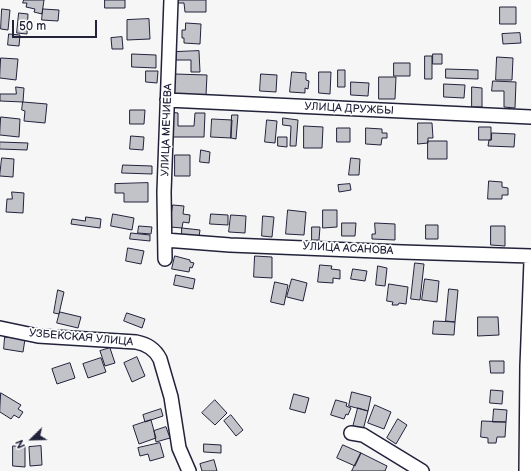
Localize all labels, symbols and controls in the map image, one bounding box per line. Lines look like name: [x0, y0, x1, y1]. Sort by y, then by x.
scale bar: [14, 12, 99, 38]
text: 50 m: [19, 19, 46, 34]
street label: УЛИЦА МЕЧИЕВА: [159, 83, 175, 177]
street label: УЛИЦА ДРУЖБЫ: [304, 100, 394, 118]
street label: УЛИЦА АСАНОВА: [302, 240, 394, 258]
street label: УЗБЕКСКАЯ УЛИЦА: [28, 327, 134, 349]
north arrow: [12, 419, 52, 459]
text: N: [13, 438, 28, 450]

